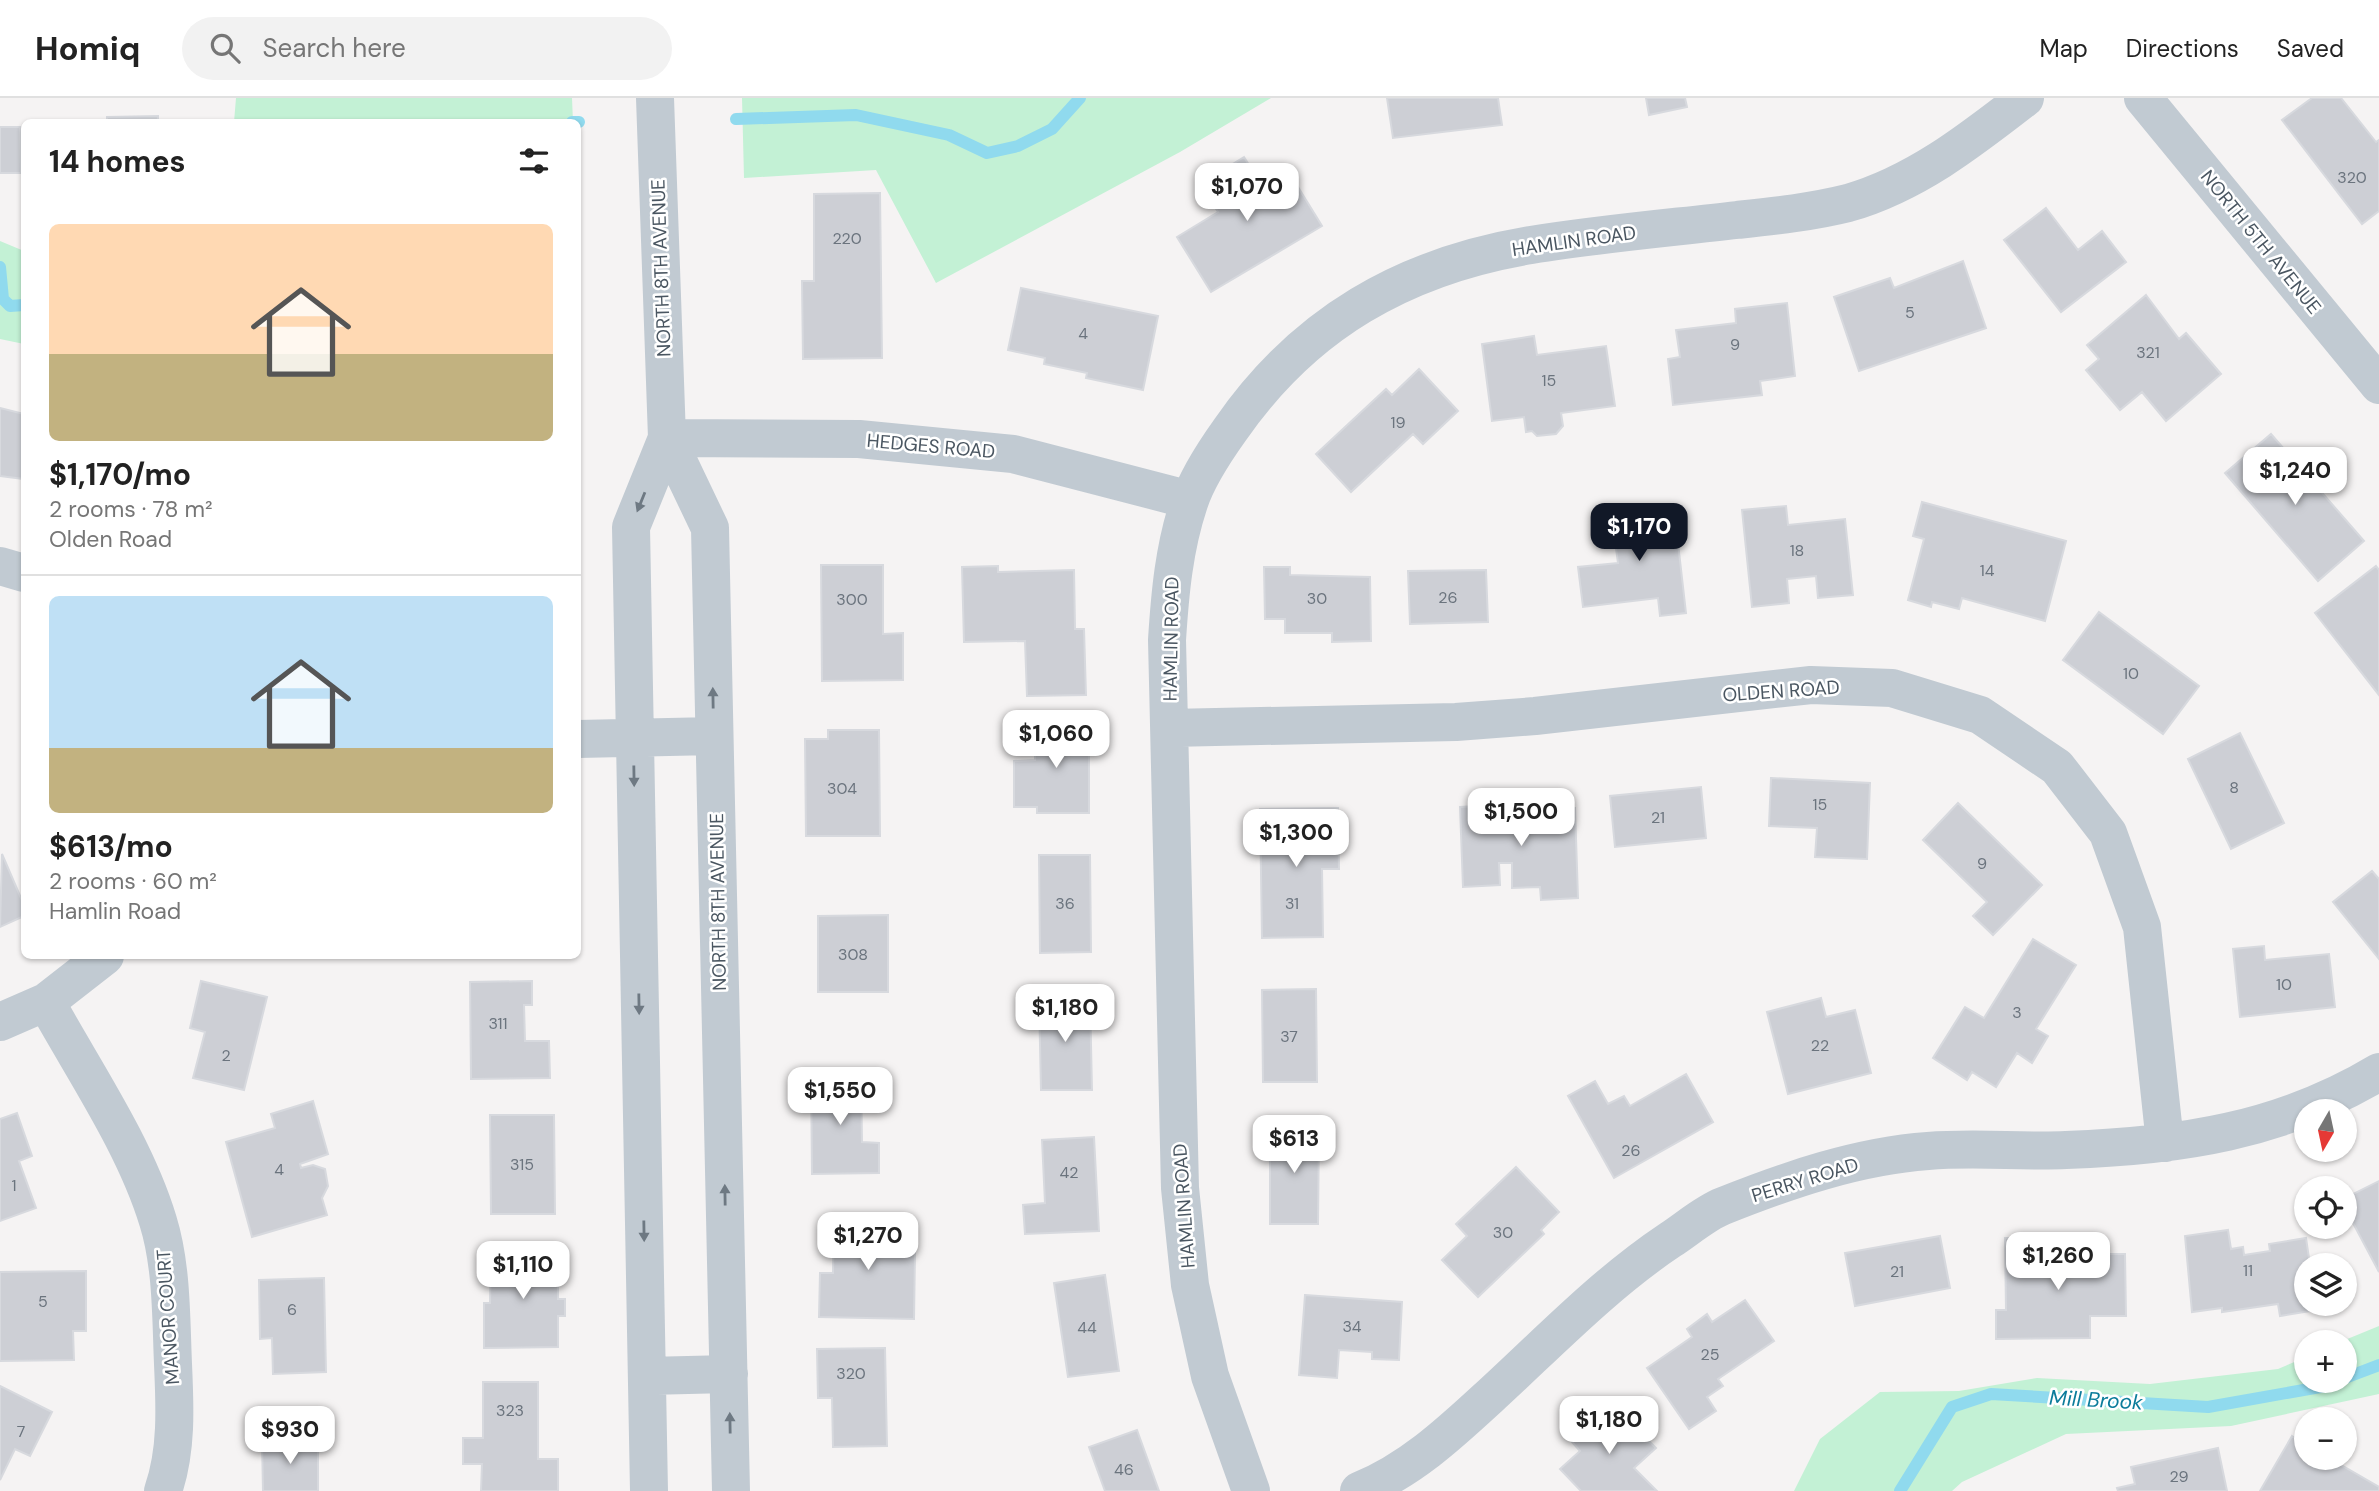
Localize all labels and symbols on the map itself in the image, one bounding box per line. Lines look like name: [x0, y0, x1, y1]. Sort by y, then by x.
pin: $1,070: [1190, 164, 1304, 223]
street label: NORTH 5TH AVENUE: [2195, 165, 2327, 319]
house number: 320: [2337, 167, 2367, 188]
street label: NORTH 8TH AVENUE: [645, 179, 677, 357]
street label: HAMLIN ROAD: [1510, 220, 1638, 262]
house number: 220: [832, 228, 862, 249]
house number: 5: [1905, 302, 1915, 323]
house number: 4: [1078, 323, 1088, 344]
house number: 9: [1730, 334, 1740, 355]
house number: 321: [2136, 342, 2160, 363]
house number: 15: [1542, 370, 1556, 391]
house number: 19: [1390, 412, 1406, 433]
street label: HEDGES ROAD: [866, 428, 996, 464]
pin: $1,240: [2238, 448, 2352, 507]
one-way arrow: [635, 491, 646, 512]
pin: $1,170: [1582, 504, 1696, 563]
house number: 18: [1790, 540, 1804, 561]
house number: 14: [1980, 560, 1995, 581]
street label: HAMLIN ROAD: [1157, 576, 1185, 702]
house number: 26: [1438, 587, 1458, 608]
house number: 30: [1307, 588, 1327, 609]
house number: 300: [836, 589, 868, 610]
house number: 10: [2123, 663, 2139, 684]
street label: OLDEN ROAD: [1722, 674, 1840, 708]
one-way arrow: [707, 687, 719, 709]
pin: $1,060: [999, 710, 1113, 770]
one-way arrow: [628, 766, 640, 788]
house number: 8: [2229, 777, 2239, 798]
house number: 304: [827, 778, 857, 799]
pin: $1,500: [1464, 788, 1578, 848]
house number: 15: [1813, 794, 1827, 815]
house number: 21: [1651, 807, 1665, 828]
pin: $1,300: [1239, 810, 1353, 869]
street label: NORTH 8TH AVENUE: [704, 813, 732, 991]
house number: 9: [1977, 853, 1987, 874]
house number: 36: [1055, 893, 1075, 914]
house number: 31: [1285, 893, 1299, 914]
house number: 308: [838, 944, 868, 965]
house number: 10: [2276, 974, 2292, 995]
pin: $1,180: [1008, 984, 1122, 1044]
one-way arrow: [633, 993, 645, 1015]
house number: 3: [2012, 1002, 2022, 1023]
house number: 311: [488, 1013, 508, 1034]
house number: 37: [1280, 1026, 1298, 1047]
house number: 22: [1811, 1035, 1829, 1056]
house number: 2: [221, 1045, 231, 1066]
pin: $1,550: [783, 1068, 897, 1127]
north arrow: [2294, 1099, 2357, 1162]
pin: $613: [1253, 1116, 1335, 1175]
house number: 26: [1621, 1140, 1641, 1161]
street label: HAMLIN ROAD: [1167, 1143, 1201, 1269]
street label: PERRY ROAD: [1748, 1152, 1862, 1208]
house number: 315: [510, 1154, 534, 1175]
house number: 4: [274, 1159, 284, 1180]
house number: 42: [1060, 1162, 1078, 1183]
house number: 1: [12, 1175, 17, 1196]
one-way arrow: [719, 1184, 730, 1206]
pin: $1,270: [811, 1212, 925, 1272]
one-way arrow: [638, 1220, 650, 1242]
house number: 30: [1493, 1222, 1513, 1243]
pin: $1,260: [2001, 1232, 2115, 1292]
pin: $1,110: [466, 1242, 580, 1301]
street label: MANOR COURT: [151, 1248, 185, 1385]
house number: 11: [2243, 1260, 2253, 1281]
house number: 21: [1890, 1261, 1904, 1282]
house number: 5: [38, 1291, 48, 1312]
house number: 6: [287, 1299, 297, 1320]
house number: 34: [1342, 1316, 1362, 1337]
house number: 44: [1077, 1317, 1097, 1338]
house number: 25: [1701, 1344, 1719, 1365]
house number: 320: [836, 1363, 866, 1384]
water label: Mill Brook: [2048, 1384, 2144, 1416]
pin: $1,180: [1552, 1396, 1666, 1456]
house number: 323: [496, 1400, 524, 1421]
pin: $930: [249, 1406, 331, 1466]
one-way arrow: [724, 1412, 736, 1434]
house number: 7: [17, 1421, 25, 1442]
house number: 46: [1114, 1459, 1134, 1480]
house number: 29: [2169, 1466, 2189, 1487]

